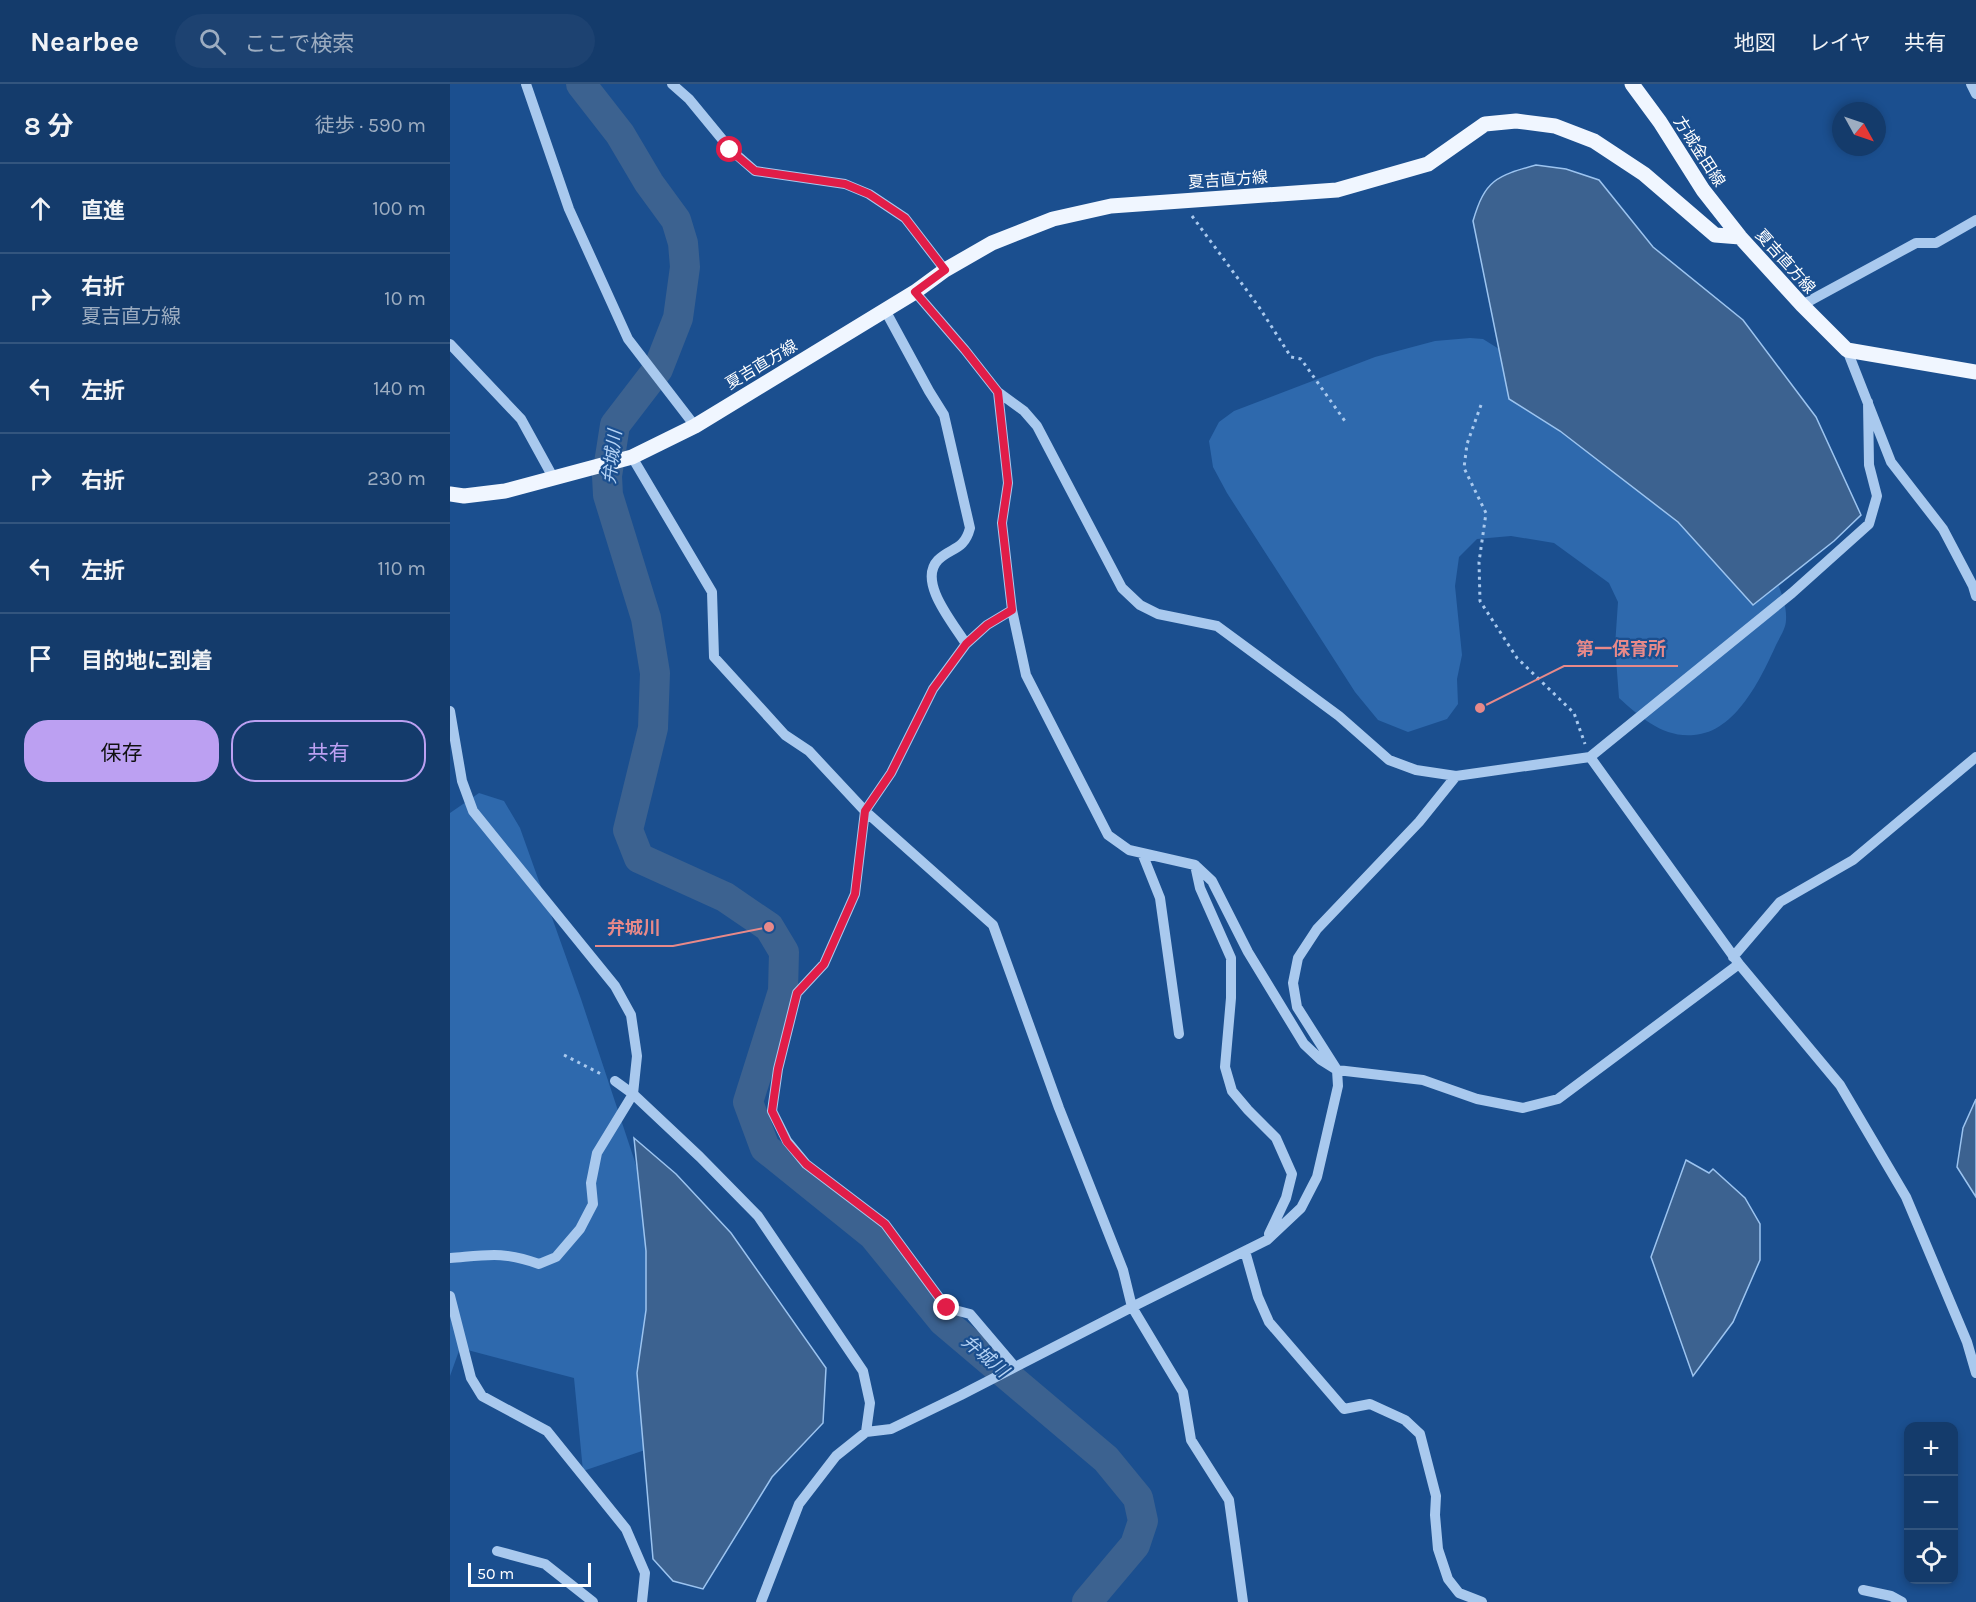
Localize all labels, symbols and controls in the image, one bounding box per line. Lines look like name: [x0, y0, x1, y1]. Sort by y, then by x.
search box: [175, 14, 595, 68]
text: Nearbee: [30, 25, 139, 58]
icon: search: [196, 25, 229, 58]
text: ここで検索: [244, 31, 354, 57]
text: 地図: [1734, 31, 1776, 55]
text: レイヤ: [1809, 31, 1871, 55]
text: 共有: [1904, 31, 1946, 55]
north arrow: [1832, 102, 1886, 156]
text: 8 分: [24, 111, 73, 142]
street label: 方城金田線: [1670, 113, 1729, 190]
text: 徒歩 · 590 m: [315, 114, 426, 137]
route start: [716, 136, 742, 162]
street label: 夏吉直方線: [1187, 167, 1269, 192]
icon: ahead: [24, 192, 57, 225]
text: 100 m: [372, 197, 426, 220]
text: 直進: [81, 198, 125, 224]
street label: 夏吉直方線: [1752, 225, 1819, 297]
text: 右折: [81, 274, 125, 300]
icon: right: [24, 282, 57, 315]
text: 10 m: [384, 287, 426, 310]
text: 夏吉直方線: [81, 305, 181, 328]
street label: 夏吉直方線: [722, 336, 800, 393]
icon: left: [24, 372, 57, 405]
text: 140 m: [373, 377, 426, 400]
text: 左折: [81, 378, 125, 404]
water label: 弁城川: [598, 427, 626, 485]
icon: right: [24, 462, 57, 495]
text: 230 m: [367, 467, 426, 490]
text: 右折: [81, 468, 125, 494]
icon: left: [24, 552, 57, 585]
text: 110 m: [377, 557, 426, 580]
text: 左折: [81, 558, 125, 584]
callout: 第一保育所: [1564, 630, 1678, 666]
text: 第一保育所: [1576, 638, 1666, 660]
icon: arrive: [24, 642, 57, 675]
text: 目的地に到着: [81, 648, 213, 674]
button: 保存: [24, 720, 219, 782]
button: 共有: [231, 720, 426, 782]
callout: 弁城川: [595, 910, 673, 946]
text: 弁城川: [607, 917, 661, 939]
route end: [933, 1294, 959, 1320]
water label: 弁城川: [957, 1330, 1014, 1383]
map controls: [1904, 1422, 1958, 1584]
button: +: [1904, 1422, 1958, 1476]
button: −: [1904, 1476, 1958, 1530]
button: locate: [1904, 1530, 1958, 1584]
scale bar: [468, 1560, 591, 1588]
text: 50 m: [477, 1564, 514, 1583]

